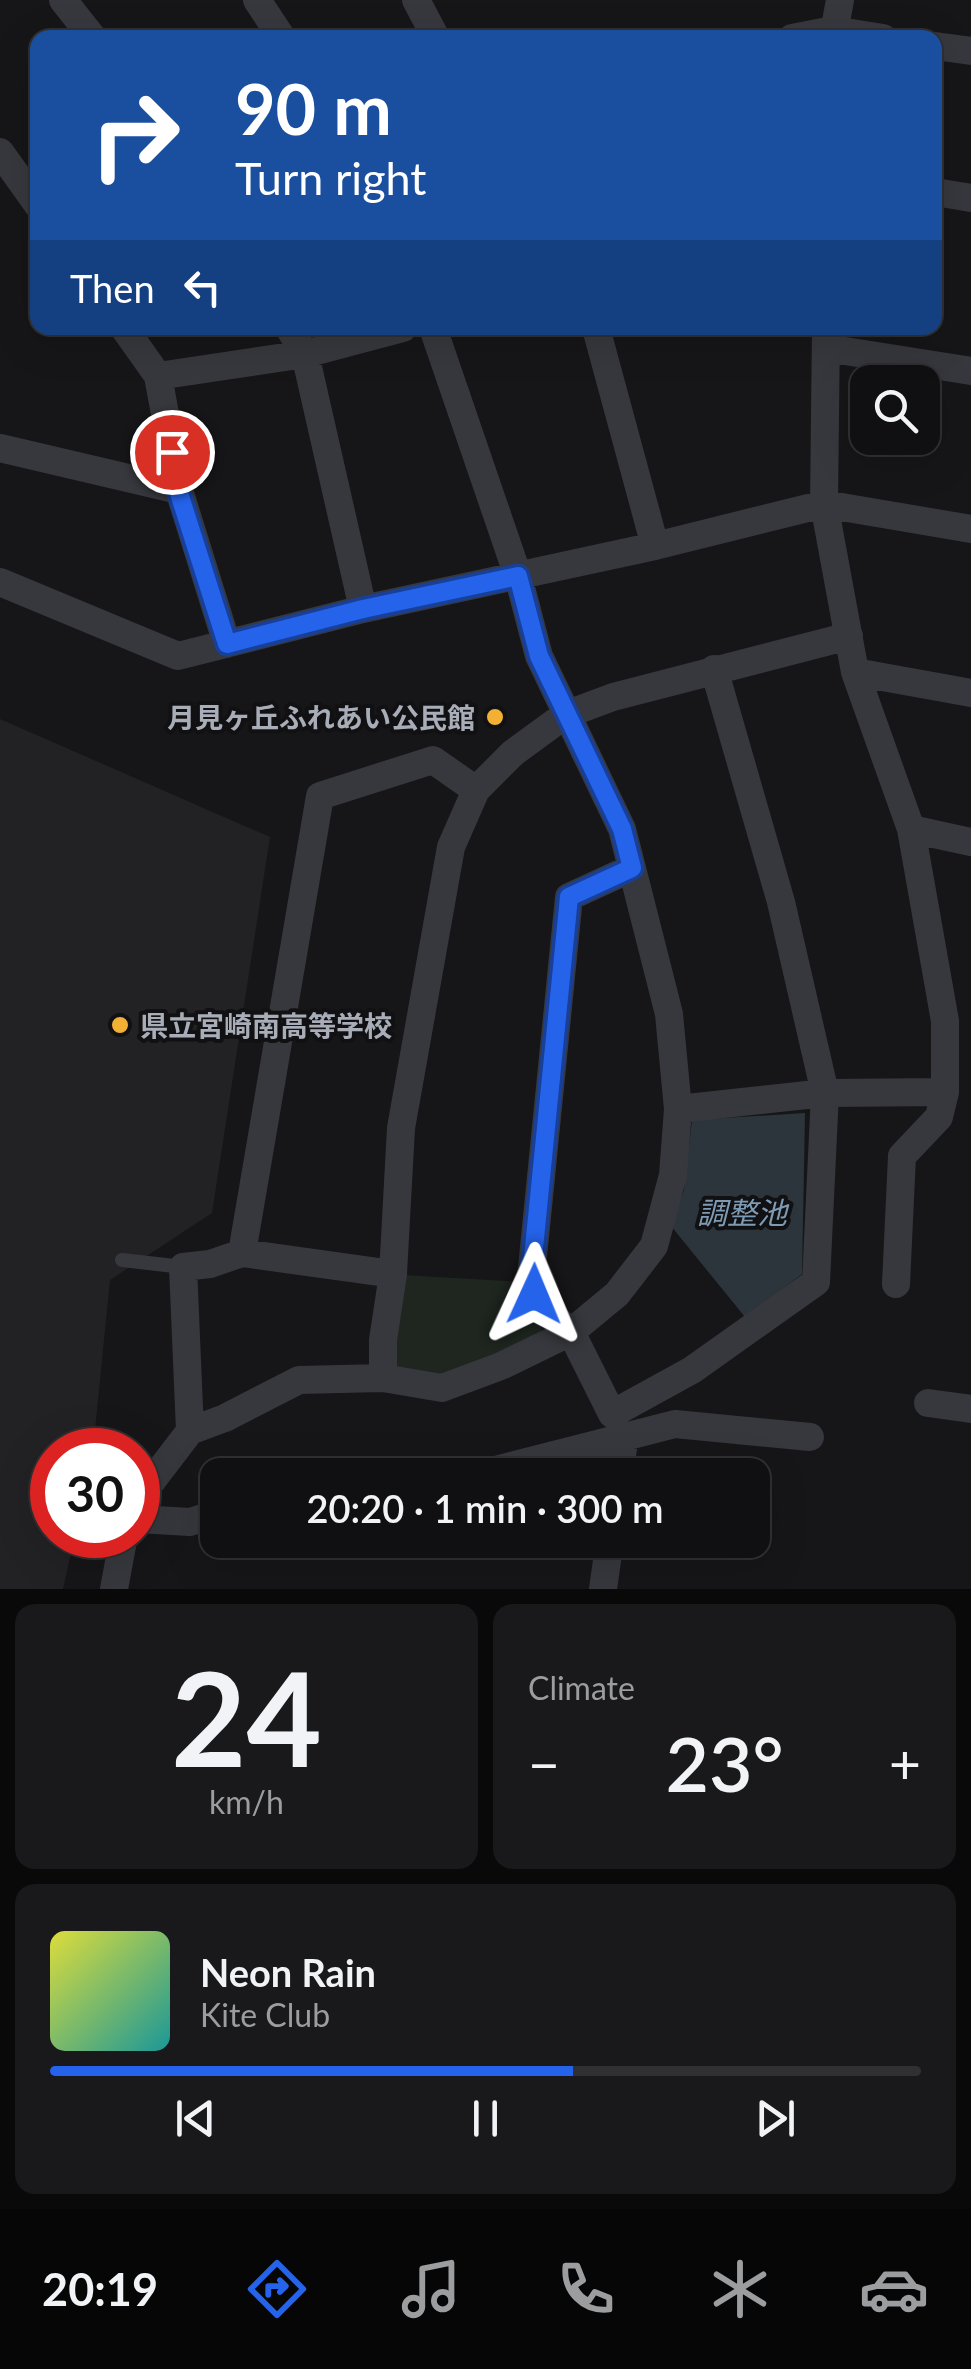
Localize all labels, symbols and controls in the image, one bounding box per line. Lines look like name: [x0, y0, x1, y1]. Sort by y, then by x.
text: 90 m: [235, 66, 392, 150]
icon: right: [70, 70, 200, 200]
text: Turn right: [235, 151, 426, 205]
icon: left: [175, 260, 230, 315]
text: Then: [70, 265, 155, 311]
map controls: [850, 365, 940, 455]
button: search: [850, 365, 940, 455]
pin: [130, 410, 215, 495]
icon: arrive: [145, 425, 200, 480]
place label: 月見ヶ丘ふれあい公民館: [167, 700, 475, 734]
marker: 月見ヶ丘ふれあい公民館: [484, 706, 506, 728]
place label: 県立宮崎南高等学校: [140, 1008, 392, 1042]
marker: 県立宮崎南高等学校: [109, 1014, 131, 1036]
water label: 調整池: [697, 1194, 790, 1230]
position arrow: [482, 1242, 586, 1346]
speed limit sign: 30: [30, 1428, 160, 1558]
text: 20:20 · 1 min · 300 m: [307, 1485, 663, 1531]
text: 24: [171, 1639, 322, 1795]
text: Climate: [528, 1668, 635, 1707]
text: 23°: [665, 1718, 784, 1808]
text: −: [528, 1730, 560, 1796]
text: +: [889, 1730, 921, 1796]
text: km/h: [209, 1782, 284, 1821]
text: Neon Rain: [200, 1949, 376, 1995]
text: Kite Club: [200, 1995, 330, 2034]
icon: previous: [168, 2091, 223, 2146]
icon: pause: [458, 2091, 513, 2146]
icon: next: [748, 2091, 803, 2146]
icon: directions: [242, 2254, 312, 2324]
icon: music: [396, 2254, 466, 2324]
icon: phone: [551, 2254, 621, 2324]
icon: climate: [705, 2254, 775, 2324]
icon: car: [859, 2254, 929, 2324]
text: 20:19: [42, 2262, 158, 2316]

